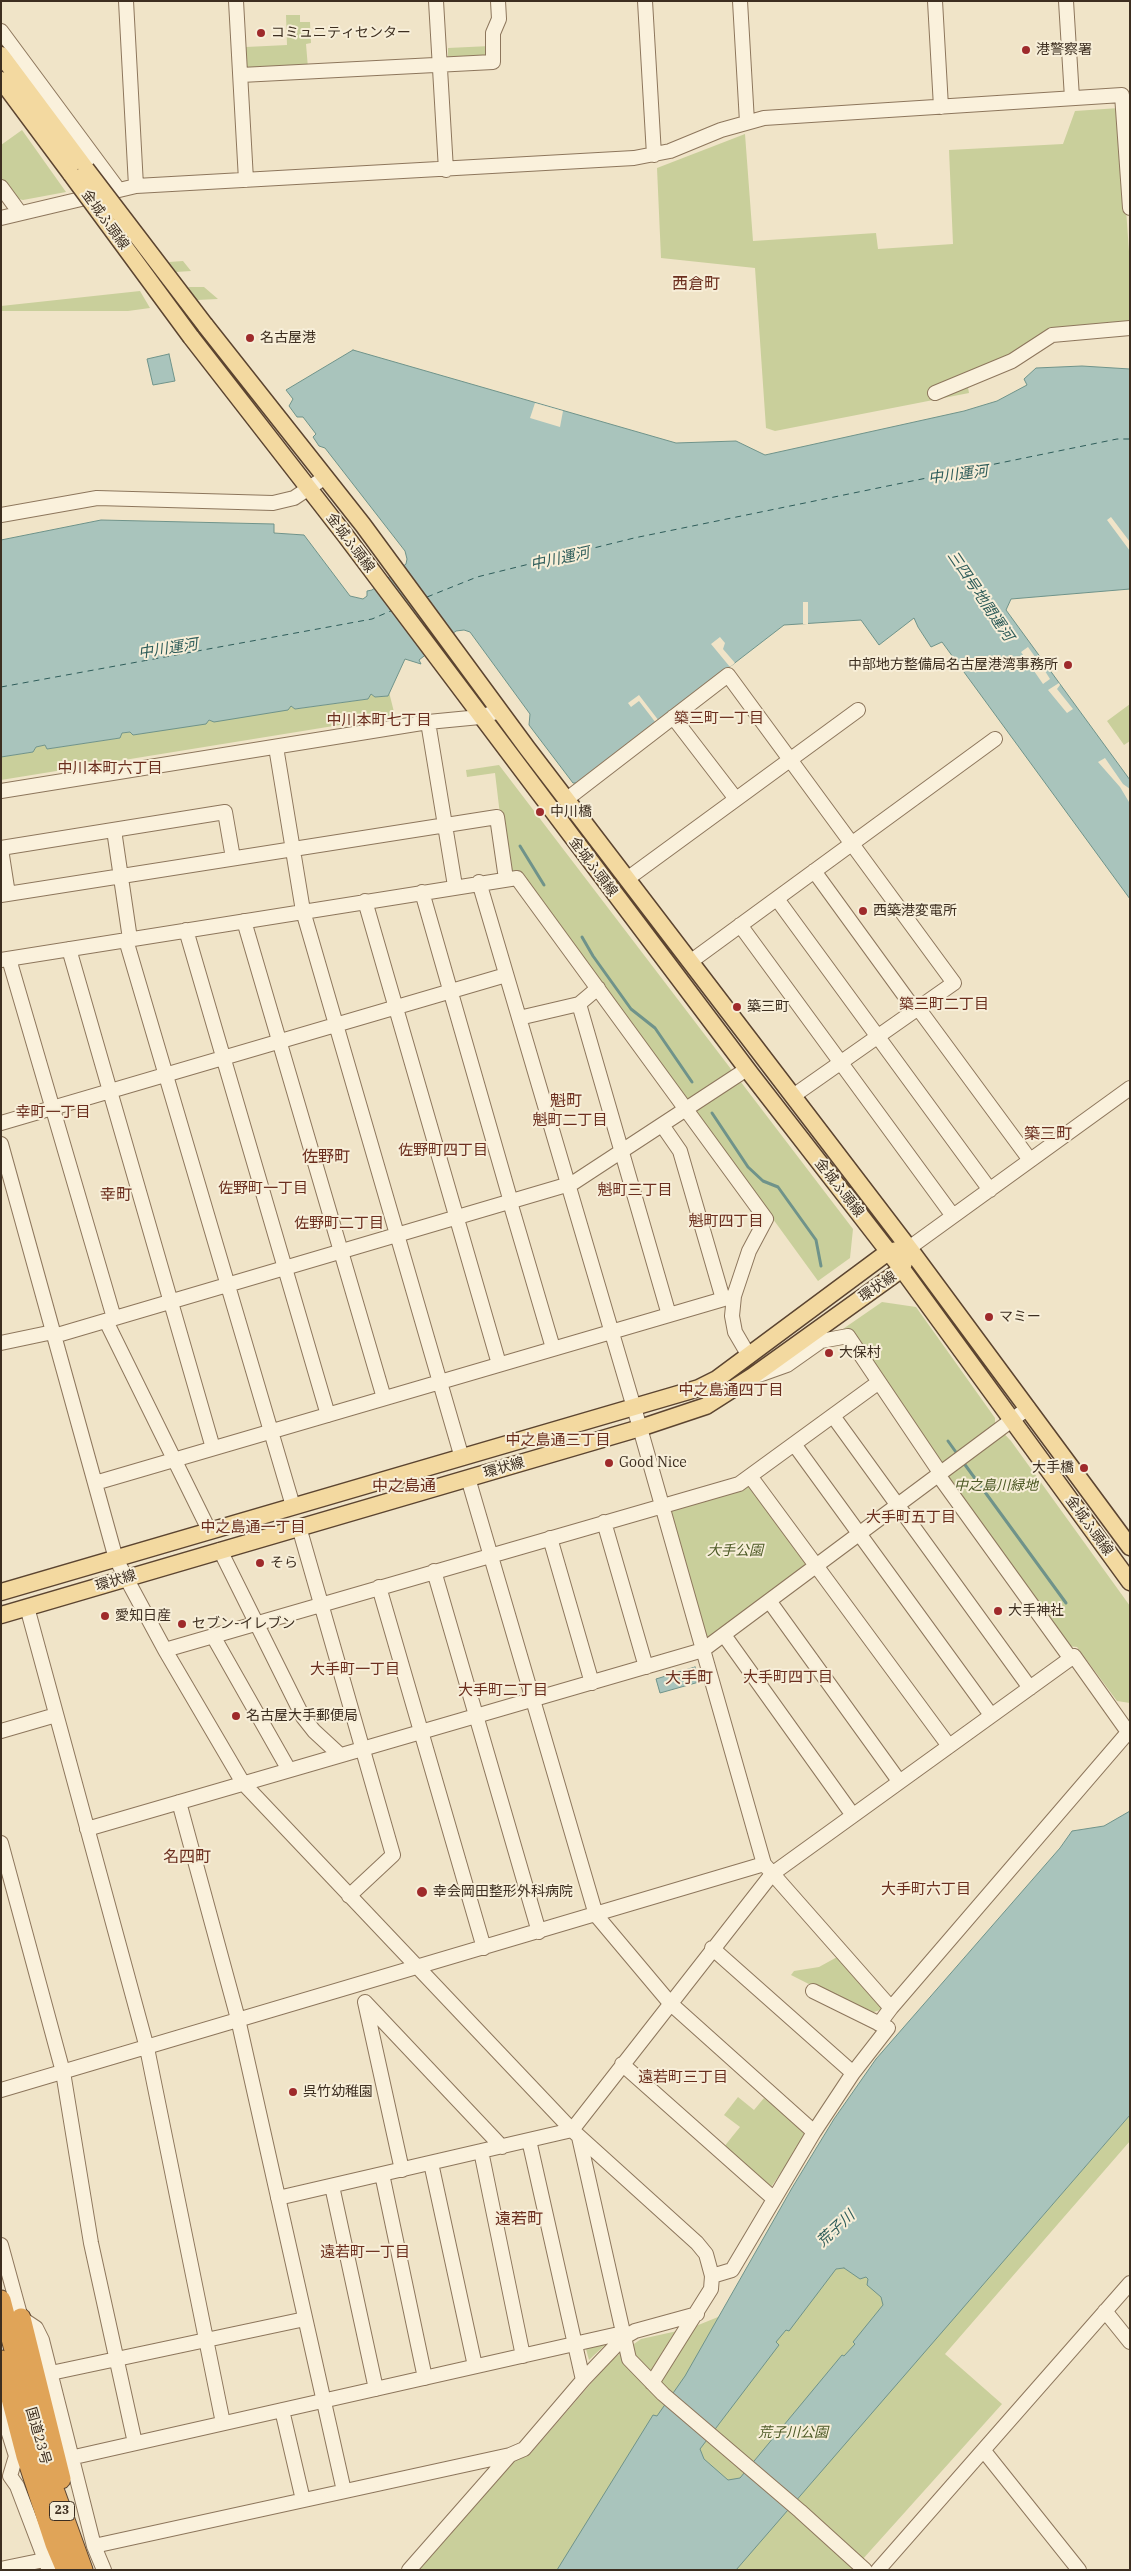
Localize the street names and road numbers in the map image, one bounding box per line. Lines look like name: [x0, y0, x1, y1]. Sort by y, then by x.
street label: 金城ふ頭線: [78, 187, 132, 253]
street label: 金城ふ頭線: [322, 510, 378, 576]
street label: 金城ふ頭線: [565, 834, 621, 900]
street label: 金城ふ頭線: [811, 1155, 867, 1221]
street label: 環状線: [856, 1268, 900, 1306]
street label: 環状線: [481, 1454, 527, 1482]
street label: 金城ふ頭線: [1062, 1493, 1116, 1559]
street label: 環状線: [93, 1567, 139, 1595]
street label: 国道23号: [22, 2405, 54, 2467]
road number: 23: [50, 2502, 74, 2520]

